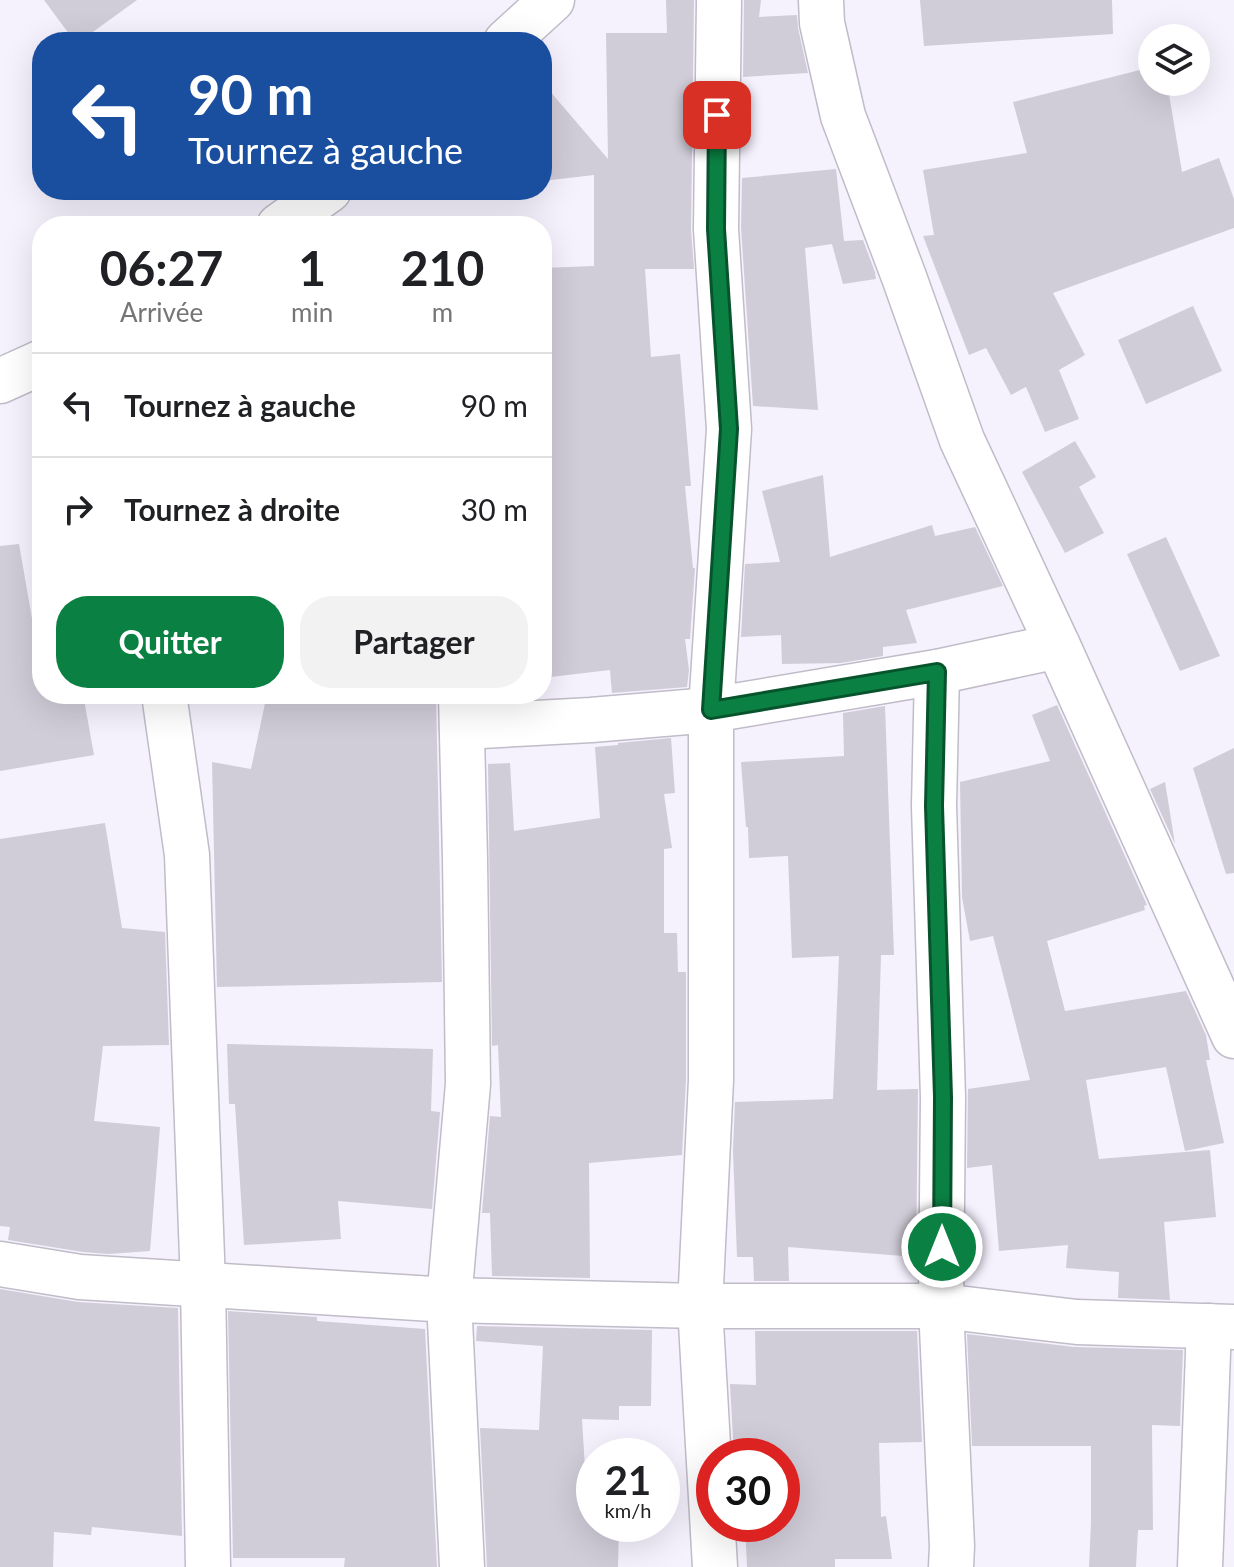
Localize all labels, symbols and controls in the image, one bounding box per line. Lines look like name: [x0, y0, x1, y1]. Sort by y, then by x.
map controls: [1138, 24, 1210, 96]
button: layers: [1138, 24, 1210, 96]
text: 90 m: [188, 60, 313, 127]
icon: left: [56, 64, 160, 168]
pin: [683, 81, 751, 149]
icon: arrive: [695, 93, 739, 137]
text: Tournez à gauche: [188, 128, 463, 172]
text: 06:27: [100, 239, 223, 296]
text: 1: [298, 239, 326, 296]
text: 210: [401, 239, 484, 296]
text: Arrivée: [120, 296, 203, 328]
text: min: [291, 296, 333, 328]
text: m: [432, 296, 453, 328]
icon: left: [56, 383, 100, 427]
text: Tournez à gauche: [124, 387, 356, 423]
text: 90 m: [461, 387, 528, 423]
icon: right: [56, 487, 100, 531]
text: Tournez à droite: [124, 491, 340, 527]
text: 30 m: [461, 491, 528, 527]
button: Quitter: [56, 596, 284, 688]
button: Partager: [300, 596, 528, 688]
position arrow: [900, 1205, 984, 1289]
speed limit sign: 30: [696, 1438, 800, 1542]
text: 21: [605, 1456, 651, 1504]
text: km/h: [605, 1498, 651, 1522]

